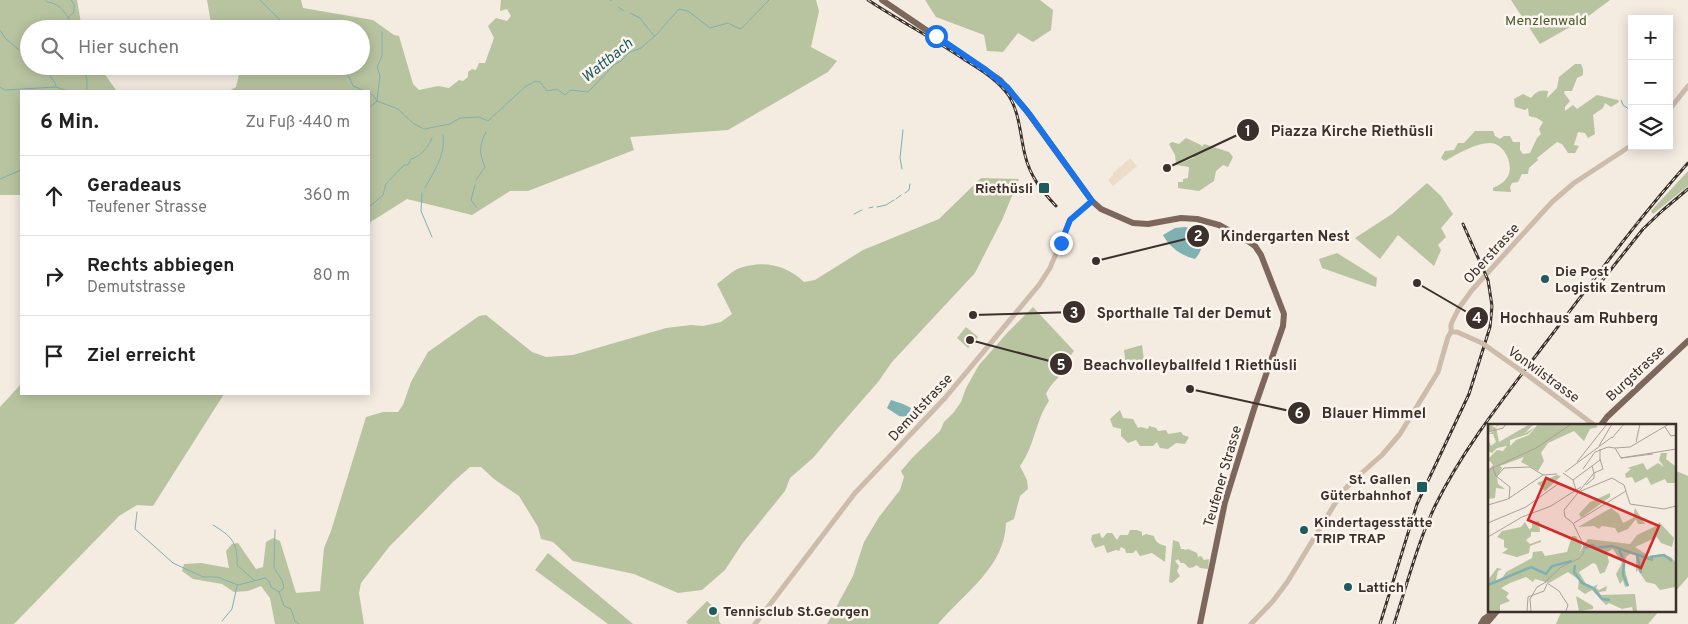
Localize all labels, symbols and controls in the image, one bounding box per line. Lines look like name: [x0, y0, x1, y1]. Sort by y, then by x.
park label: Menzlenwald: [1505, 13, 1587, 30]
map controls: [1628, 15, 1673, 150]
button: +: [1628, 15, 1673, 60]
search box: [20, 20, 370, 75]
route start: [925, 25, 948, 48]
icon: search: [38, 34, 66, 62]
water label: Wattbach: [578, 35, 637, 88]
text: Hier suchen: [78, 36, 179, 60]
button: −: [1628, 60, 1673, 105]
button: layers: [1628, 105, 1673, 150]
text: 6 Min.: [40, 109, 99, 136]
text: Zu Fuß · 440 m: [246, 113, 350, 133]
callout: Piazza Kirche Riethüsli: [1235, 115, 1443, 145]
text: 1: [1245, 123, 1251, 142]
text: Piazza Kirche Riethüsli: [1271, 123, 1433, 142]
text: Geradeaus: [87, 174, 182, 198]
place label: Riethüsli: [975, 181, 1033, 198]
marker: Riethüsli: [1037, 181, 1051, 195]
icon: ahead: [40, 182, 68, 210]
text: 360 m: [303, 186, 350, 206]
text: Teufener Strasse: [87, 198, 207, 218]
street label: Oberstrasse: [1461, 220, 1524, 288]
callout: Kindergarten Nest: [1185, 221, 1360, 251]
text: 2: [1193, 228, 1203, 247]
text: Kindergarten Nest: [1220, 228, 1350, 247]
route end: [1050, 232, 1073, 255]
text: Rechts abbiegen: [87, 254, 235, 278]
icon: right: [40, 262, 68, 290]
place label: Die Post Logistik Zentrum: [1555, 264, 1666, 297]
text: 80 m: [313, 266, 350, 286]
marker: Die Post Logistik Zentrum: [1539, 273, 1551, 285]
text: Demutstrasse: [87, 278, 186, 298]
callout: Sporthalle Tal der Demut: [1061, 297, 1281, 327]
callout: Hochhaus am Ruhberg: [1465, 303, 1668, 333]
text: 3: [1070, 305, 1079, 324]
text: Sporthalle Tal der Demut: [1097, 305, 1271, 324]
text: 4: [1472, 310, 1482, 329]
text: Hochhaus am Ruhberg: [1500, 310, 1658, 329]
icon: arrive: [40, 342, 68, 370]
street label: Vonwilstrasse: [1504, 343, 1582, 407]
street label: Burgstrasse: [1603, 343, 1669, 406]
text: Ziel erreicht: [87, 344, 196, 368]
callout: Beachvolleyballfeld 1 Riethüsli: [1048, 349, 1307, 379]
text: 5: [1056, 357, 1066, 376]
text: Beachvolleyballfeld 1 Riethüsli: [1083, 357, 1297, 376]
street label: Demutstrasse: [885, 371, 957, 445]
callout: Blauer Himmel: [1287, 398, 1436, 428]
text: 6: [1294, 405, 1304, 424]
text: Blauer Himmel: [1322, 405, 1426, 424]
street label: Teufener Strasse: [1201, 424, 1246, 529]
inset map: [1488, 424, 1676, 612]
place label: St. Gallen Güterbahnhof: [1320, 472, 1411, 505]
marker: St. Gallen Güterbahnhof: [1415, 480, 1429, 494]
place label: Kindertagesstätte TRIP TRAP: [1314, 515, 1433, 548]
marker: Kindertagesstätte TRIP TRAP: [1298, 524, 1310, 536]
place label: Lattich: [1358, 580, 1404, 597]
marker: Lattich: [1342, 581, 1354, 593]
place label: Tennisclub St.Georgen: [723, 604, 869, 621]
marker: Tennisclub St.Georgen: [707, 605, 719, 617]

